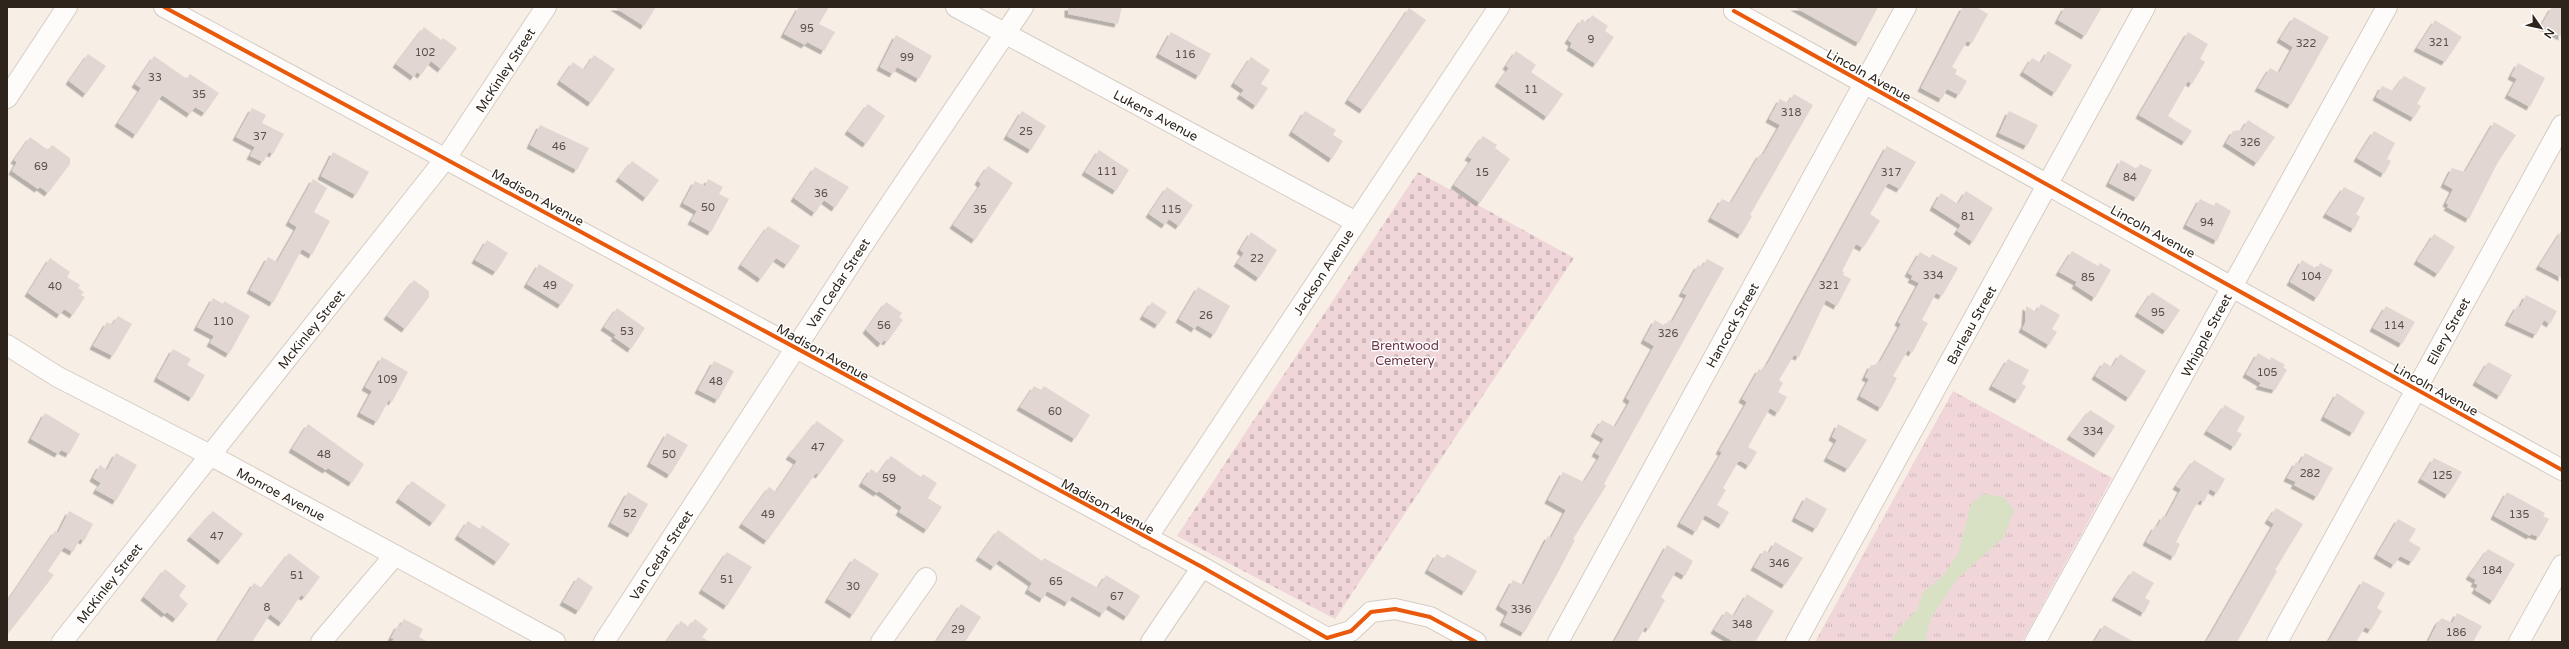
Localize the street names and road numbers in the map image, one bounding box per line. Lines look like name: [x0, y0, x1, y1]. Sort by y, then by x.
street label: McKinley Street: [473, 25, 539, 116]
street label: Lincoln Avenue: [1823, 46, 1914, 106]
street label: Lukens Avenue: [1110, 87, 1201, 145]
street label: Madison Avenue: [488, 166, 587, 230]
street label: Lincoln Avenue: [2107, 202, 2198, 262]
street label: Jackson Avenue: [1290, 227, 1358, 319]
street label: Van Cedar Street: [804, 236, 874, 332]
street label: Hancock Street: [1703, 280, 1763, 371]
street label: Barleau Street: [1944, 283, 2000, 368]
street label: McKinley Street: [275, 287, 349, 372]
street label: Whipple Street: [2178, 291, 2236, 380]
street label: Ellery Street: [2424, 295, 2474, 368]
street label: Madison Avenue: [773, 321, 872, 385]
street label: Lincoln Avenue: [2390, 360, 2481, 420]
street label: Monroe Avenue: [233, 465, 328, 525]
street label: Madison Avenue: [1058, 476, 1157, 538]
street label: Van Cedar Street: [627, 508, 697, 604]
street label: McKinley Street: [74, 540, 146, 627]

